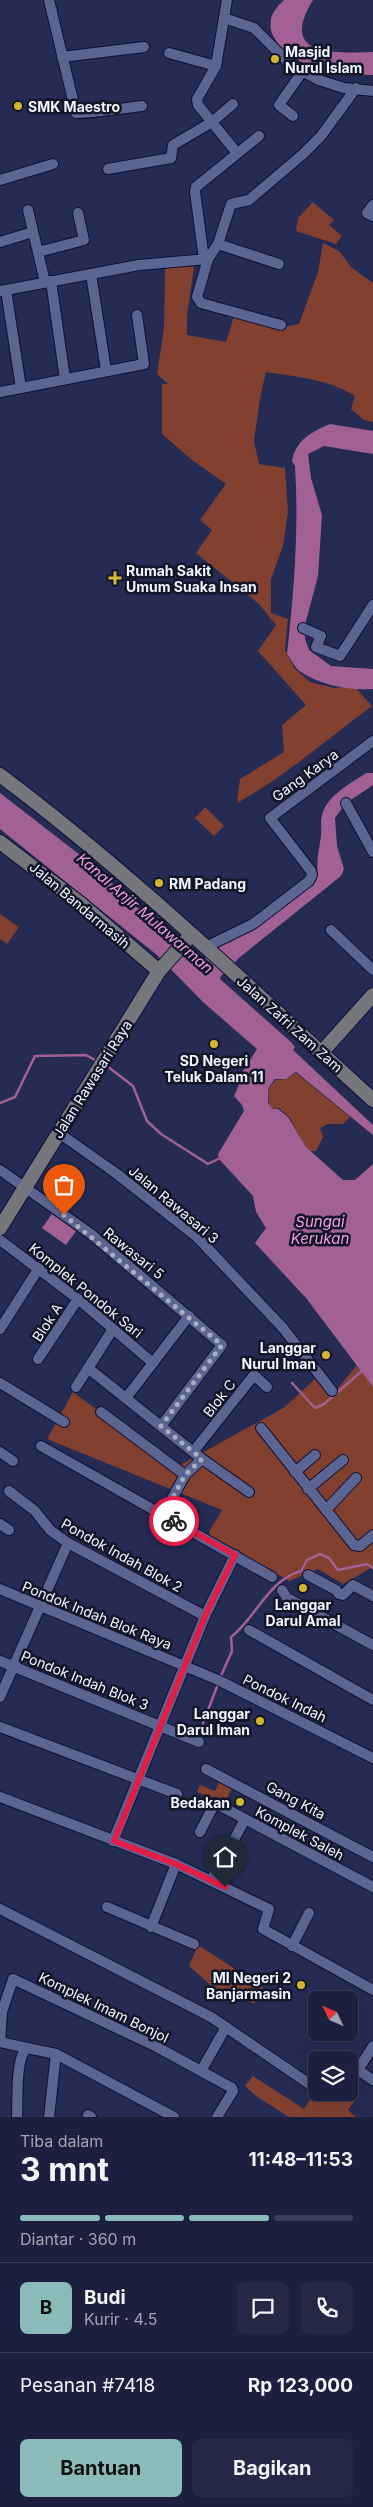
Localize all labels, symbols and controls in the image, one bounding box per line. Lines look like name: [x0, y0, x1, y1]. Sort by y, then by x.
place label: Masjid Nurul Islam: [285, 43, 362, 76]
marker: Masjid Nurul Islam: [269, 53, 281, 65]
place label: SMK Maestro: [28, 98, 120, 115]
marker: SMK Maestro: [12, 100, 24, 112]
place label: Rumah Sakit Umum Suaka Insan: [126, 562, 257, 595]
marker: Rumah Sakit Umum Suaka Insan: [108, 571, 122, 585]
street label: Gang Karya: [269, 745, 341, 805]
water label: Kanal Anjir Mulawarman: [73, 849, 217, 978]
street label: Jalan Bandarmasih: [26, 858, 134, 952]
place label: RM Padang: [169, 875, 246, 892]
marker: RM Padang: [153, 877, 165, 889]
street label: Jalan Zafri Zam Zam: [234, 972, 346, 1076]
street label: Jalan Rawasari Raya: [49, 1017, 135, 1141]
marker: SD Negeri Teluk Dalam 11: [208, 1038, 220, 1050]
place label: SD Negeri Teluk Dalam 11: [165, 1052, 263, 1085]
street label: Jalan Rawasari 3: [126, 1161, 222, 1247]
pin: [43, 1164, 85, 1215]
icon: bag: [50, 1171, 78, 1199]
water label: Sungai Kerukan: [291, 1212, 349, 1248]
street label: Rawasari 5: [100, 1224, 168, 1282]
street label: Komplek Pondok Sari: [26, 1239, 146, 1341]
street label: Blok A: [28, 1299, 66, 1344]
place label: Langgar Nurul Iman: [242, 1339, 316, 1372]
marker: Langgar Nurul Iman: [320, 1349, 332, 1361]
street label: Blok C: [199, 1376, 239, 1420]
courier: [149, 1496, 199, 1546]
icon: bike: [160, 1507, 188, 1535]
street label: Pondok Indah Blok 2: [58, 1515, 186, 1595]
street label: Pondok Indah Blok Raya: [20, 1577, 174, 1653]
marker: Langgar Darul Amal: [297, 1582, 309, 1594]
place label: Langgar Darul Amal: [266, 1596, 340, 1629]
street label: Pondok Indah Blok 3: [19, 1647, 151, 1713]
street label: Pondok Indah: [240, 1670, 330, 1726]
place label: Langgar Darul Iman: [177, 1705, 250, 1738]
marker: Langgar Darul Iman: [254, 1715, 266, 1727]
street label: Gang Kita: [263, 1777, 329, 1823]
place label: Bedakan: [170, 1794, 230, 1811]
marker: Bedakan: [234, 1796, 246, 1808]
street label: Komplek Saleh: [253, 1803, 347, 1863]
pin: [204, 1836, 246, 1887]
icon: home: [211, 1843, 239, 1871]
street label: Komplek Imam Bonjol: [36, 1968, 172, 2046]
place label: MI Negeri 2 Banjarmasin: [206, 1969, 291, 2002]
marker: MI Negeri 2 Banjarmasin: [295, 1979, 307, 1991]
north arrow: [308, 1991, 358, 2041]
map controls: [308, 1991, 358, 2101]
button: layers: [308, 2051, 358, 2101]
text: Tiba dalam: [20, 2131, 103, 2151]
text: 11:48–11:53: [248, 2148, 353, 2171]
text: 3 mnt: [20, 2150, 109, 2189]
text: Diantar · 360 m: [20, 2229, 136, 2249]
button: chat: [237, 2282, 289, 2334]
button: phone: [301, 2282, 353, 2334]
text: Budi: [84, 2286, 126, 2309]
text: B: [40, 2296, 52, 2319]
text: Kurir · 4.5: [84, 2309, 157, 2329]
text: Pesanan #7418: [20, 2374, 155, 2397]
text: Rp 123,000: [248, 2374, 353, 2397]
button: Bantuan: [20, 2439, 182, 2497]
button: Bagikan: [192, 2439, 353, 2497]

